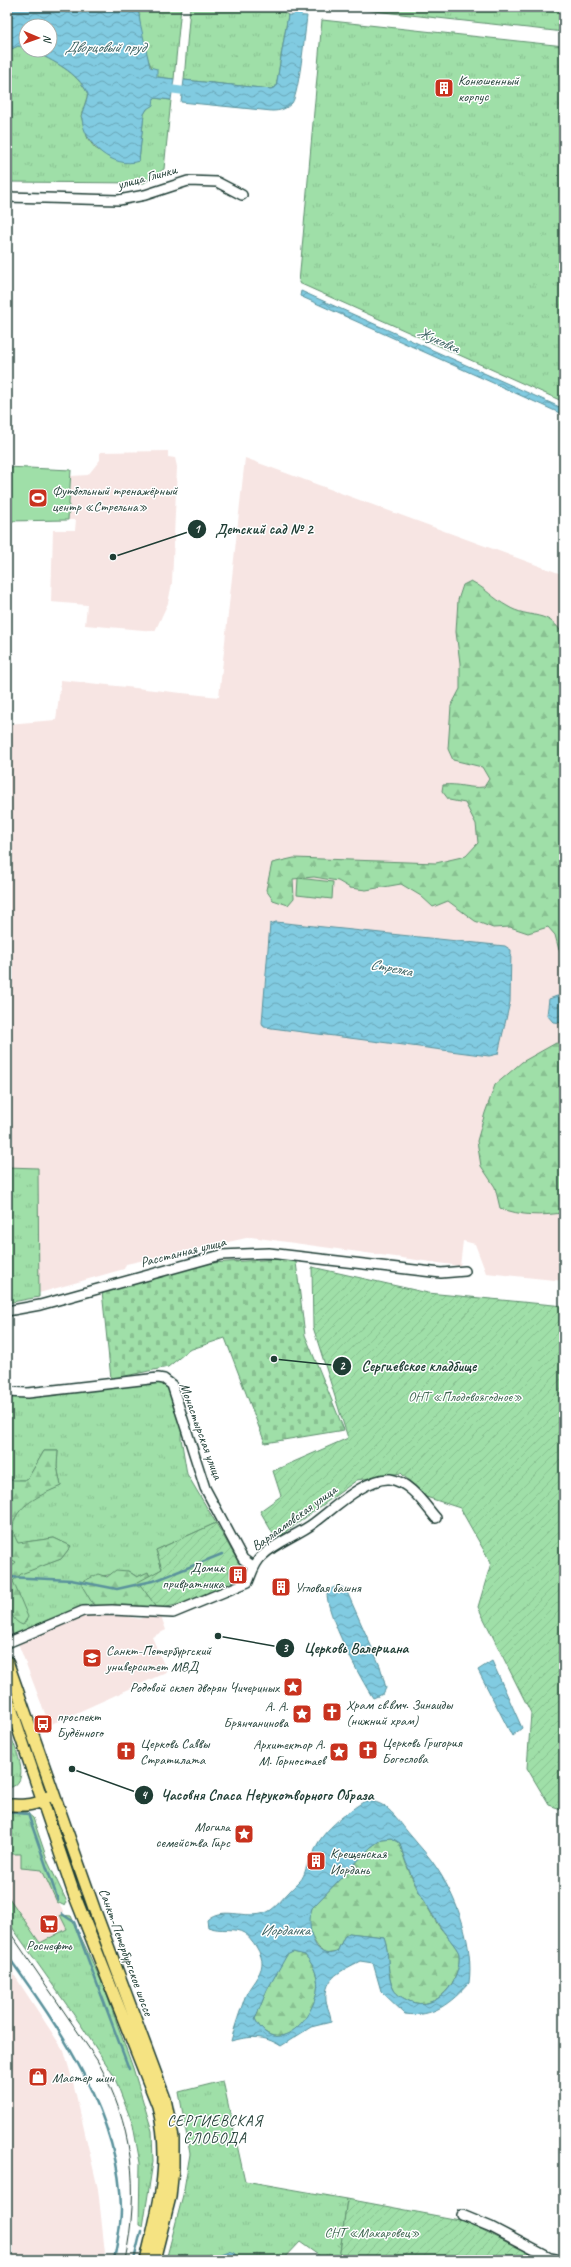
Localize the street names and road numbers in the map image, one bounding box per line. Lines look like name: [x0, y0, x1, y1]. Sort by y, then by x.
street label: улица Глинки: [114, 161, 179, 193]
street label: Расстанная улица: [139, 1233, 228, 1271]
street label: Монастырская улица: [176, 1380, 227, 1483]
street label: Варлаамовская улица: [248, 1481, 341, 1555]
street label: Санкт-Петербургское шоссе: [95, 1886, 157, 2019]

